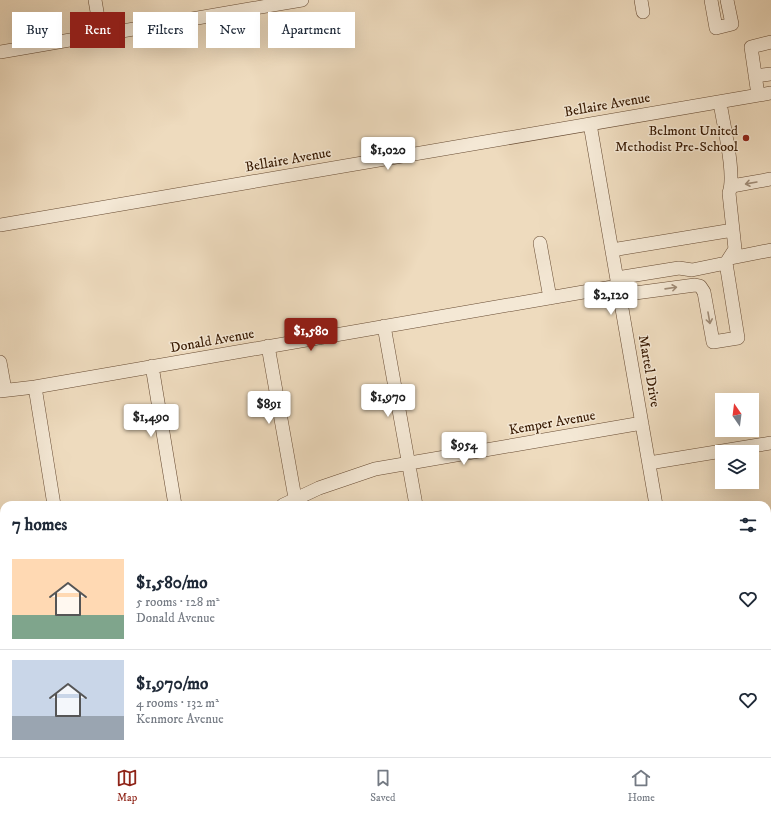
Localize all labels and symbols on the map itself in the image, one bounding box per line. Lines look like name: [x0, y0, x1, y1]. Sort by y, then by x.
street label: Bellaire Avenue: [563, 89, 652, 121]
place label: Belmont United Methodist Pre-School: [615, 122, 739, 156]
marker: Belmont United Methodist Pre-School: [741, 133, 751, 143]
pin: $1,020: [355, 137, 421, 171]
street label: Bellaire Avenue: [244, 144, 333, 176]
one-way arrow: [745, 179, 758, 187]
pin: $2,120: [578, 282, 644, 316]
one-way arrow: [664, 284, 677, 292]
one-way arrow: [705, 311, 713, 324]
pin: $1,580: [278, 318, 344, 352]
street label: Donald Avenue: [169, 325, 256, 357]
street label: Martel Drive: [634, 334, 664, 409]
pin: $1,970: [355, 384, 421, 418]
pin: $891: [245, 391, 293, 425]
north arrow: [715, 393, 759, 437]
pin: $1,490: [118, 404, 184, 438]
street label: Kemper Avenue: [508, 406, 597, 439]
pin: $954: [440, 432, 488, 466]

